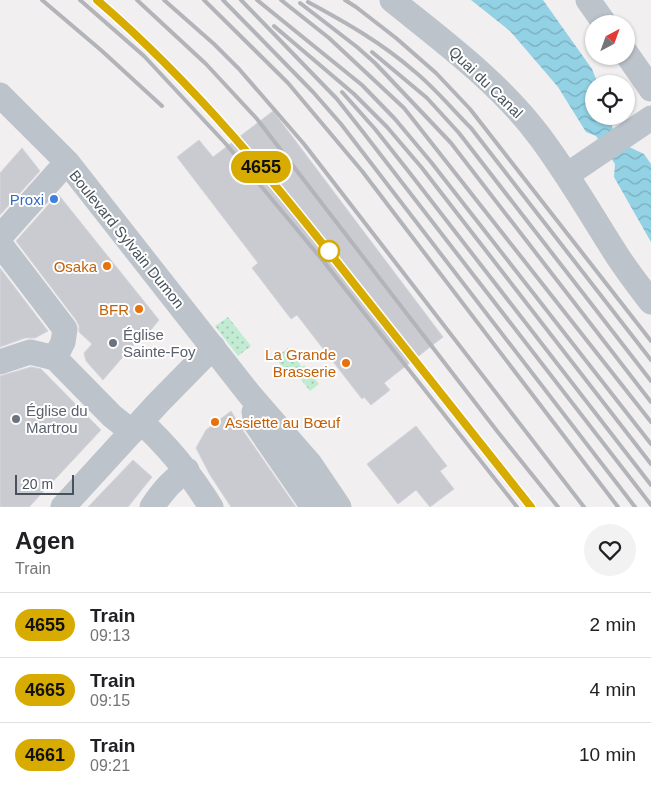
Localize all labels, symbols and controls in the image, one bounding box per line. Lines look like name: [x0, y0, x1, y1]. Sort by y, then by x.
north arrow: [585, 15, 635, 65]
map controls: [585, 15, 635, 125]
street label: Quai du Canal: [446, 43, 526, 121]
button: locate: [585, 75, 635, 125]
line badge: 4655: [226, 151, 296, 183]
text: 4655: [241, 157, 281, 177]
street label: Boulevard Sylvain Dumon: [66, 167, 188, 311]
place label: Proxi: [10, 191, 44, 208]
marker: Proxi: [48, 193, 60, 205]
unlabelled marker: [318, 240, 340, 262]
place label: Osaka: [54, 258, 98, 275]
marker: Osaka: [101, 260, 113, 272]
place label: BFR: [99, 301, 129, 318]
marker: BFR: [133, 303, 145, 315]
place label: Église Sainte-Foy: [123, 326, 196, 360]
marker: Église Sainte-Foy: [107, 337, 119, 349]
place label: La Grande Brasserie: [265, 346, 336, 380]
marker: La Grande Brasserie: [340, 357, 352, 369]
place label: Église du Martrou: [26, 402, 88, 436]
marker: Église du Martrou: [10, 413, 22, 425]
place label: Assiette au Bœuf: [225, 414, 341, 431]
marker: Assiette au Bœuf: [209, 416, 221, 428]
scale bar: [15, 472, 74, 495]
text: 20 m: [22, 476, 53, 492]
button: heart: [584, 524, 636, 576]
text: Agen: [15, 527, 75, 554]
text: Train: [15, 560, 51, 577]
text: Train: [90, 605, 135, 626]
text: 2 min: [590, 614, 636, 635]
text: 4655: [25, 615, 65, 635]
text: 09:13: [90, 627, 130, 644]
text: Train: [90, 670, 135, 691]
text: 4 min: [590, 679, 636, 700]
text: 4665: [25, 680, 65, 700]
text: 09:15: [90, 692, 130, 709]
text: Train: [90, 735, 135, 756]
text: 10 min: [579, 744, 636, 765]
text: 4661: [25, 745, 65, 765]
text: 09:21: [90, 757, 130, 774]

